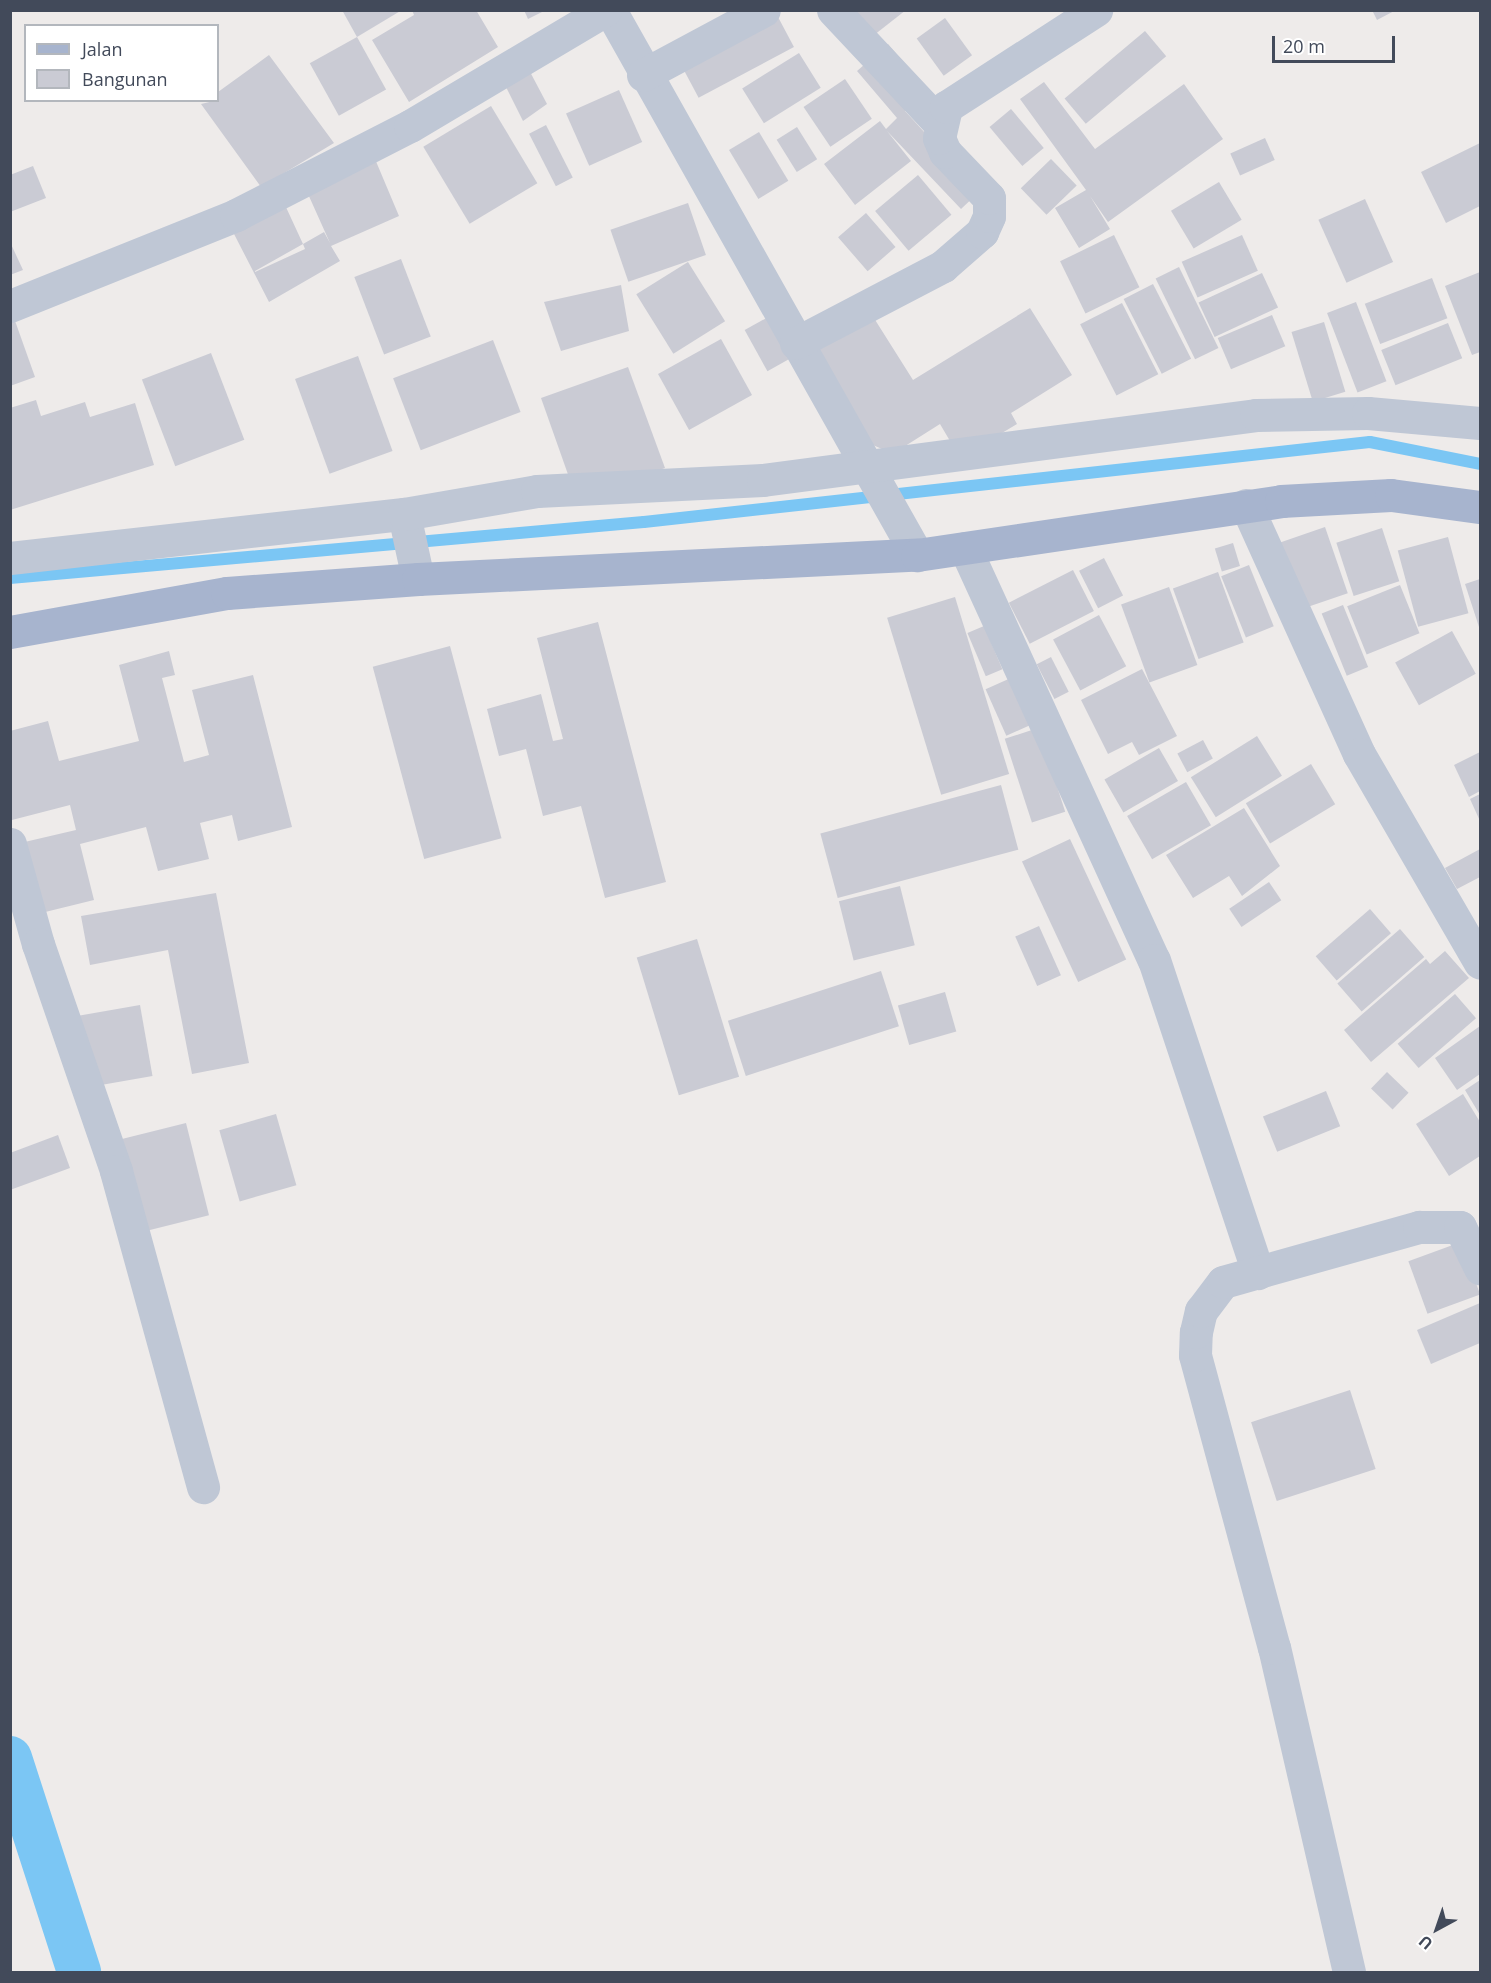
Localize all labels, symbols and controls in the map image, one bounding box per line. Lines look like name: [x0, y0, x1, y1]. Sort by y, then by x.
legend: [24, 24, 219, 102]
scale bar: [1275, 24, 1398, 62]
text: 20 m: [1283, 34, 1325, 58]
text: Jalan: [82, 37, 122, 61]
text: Bangunan: [82, 67, 168, 91]
north arrow: [1407, 1899, 1467, 1959]
text: U: [1414, 1930, 1437, 1955]

